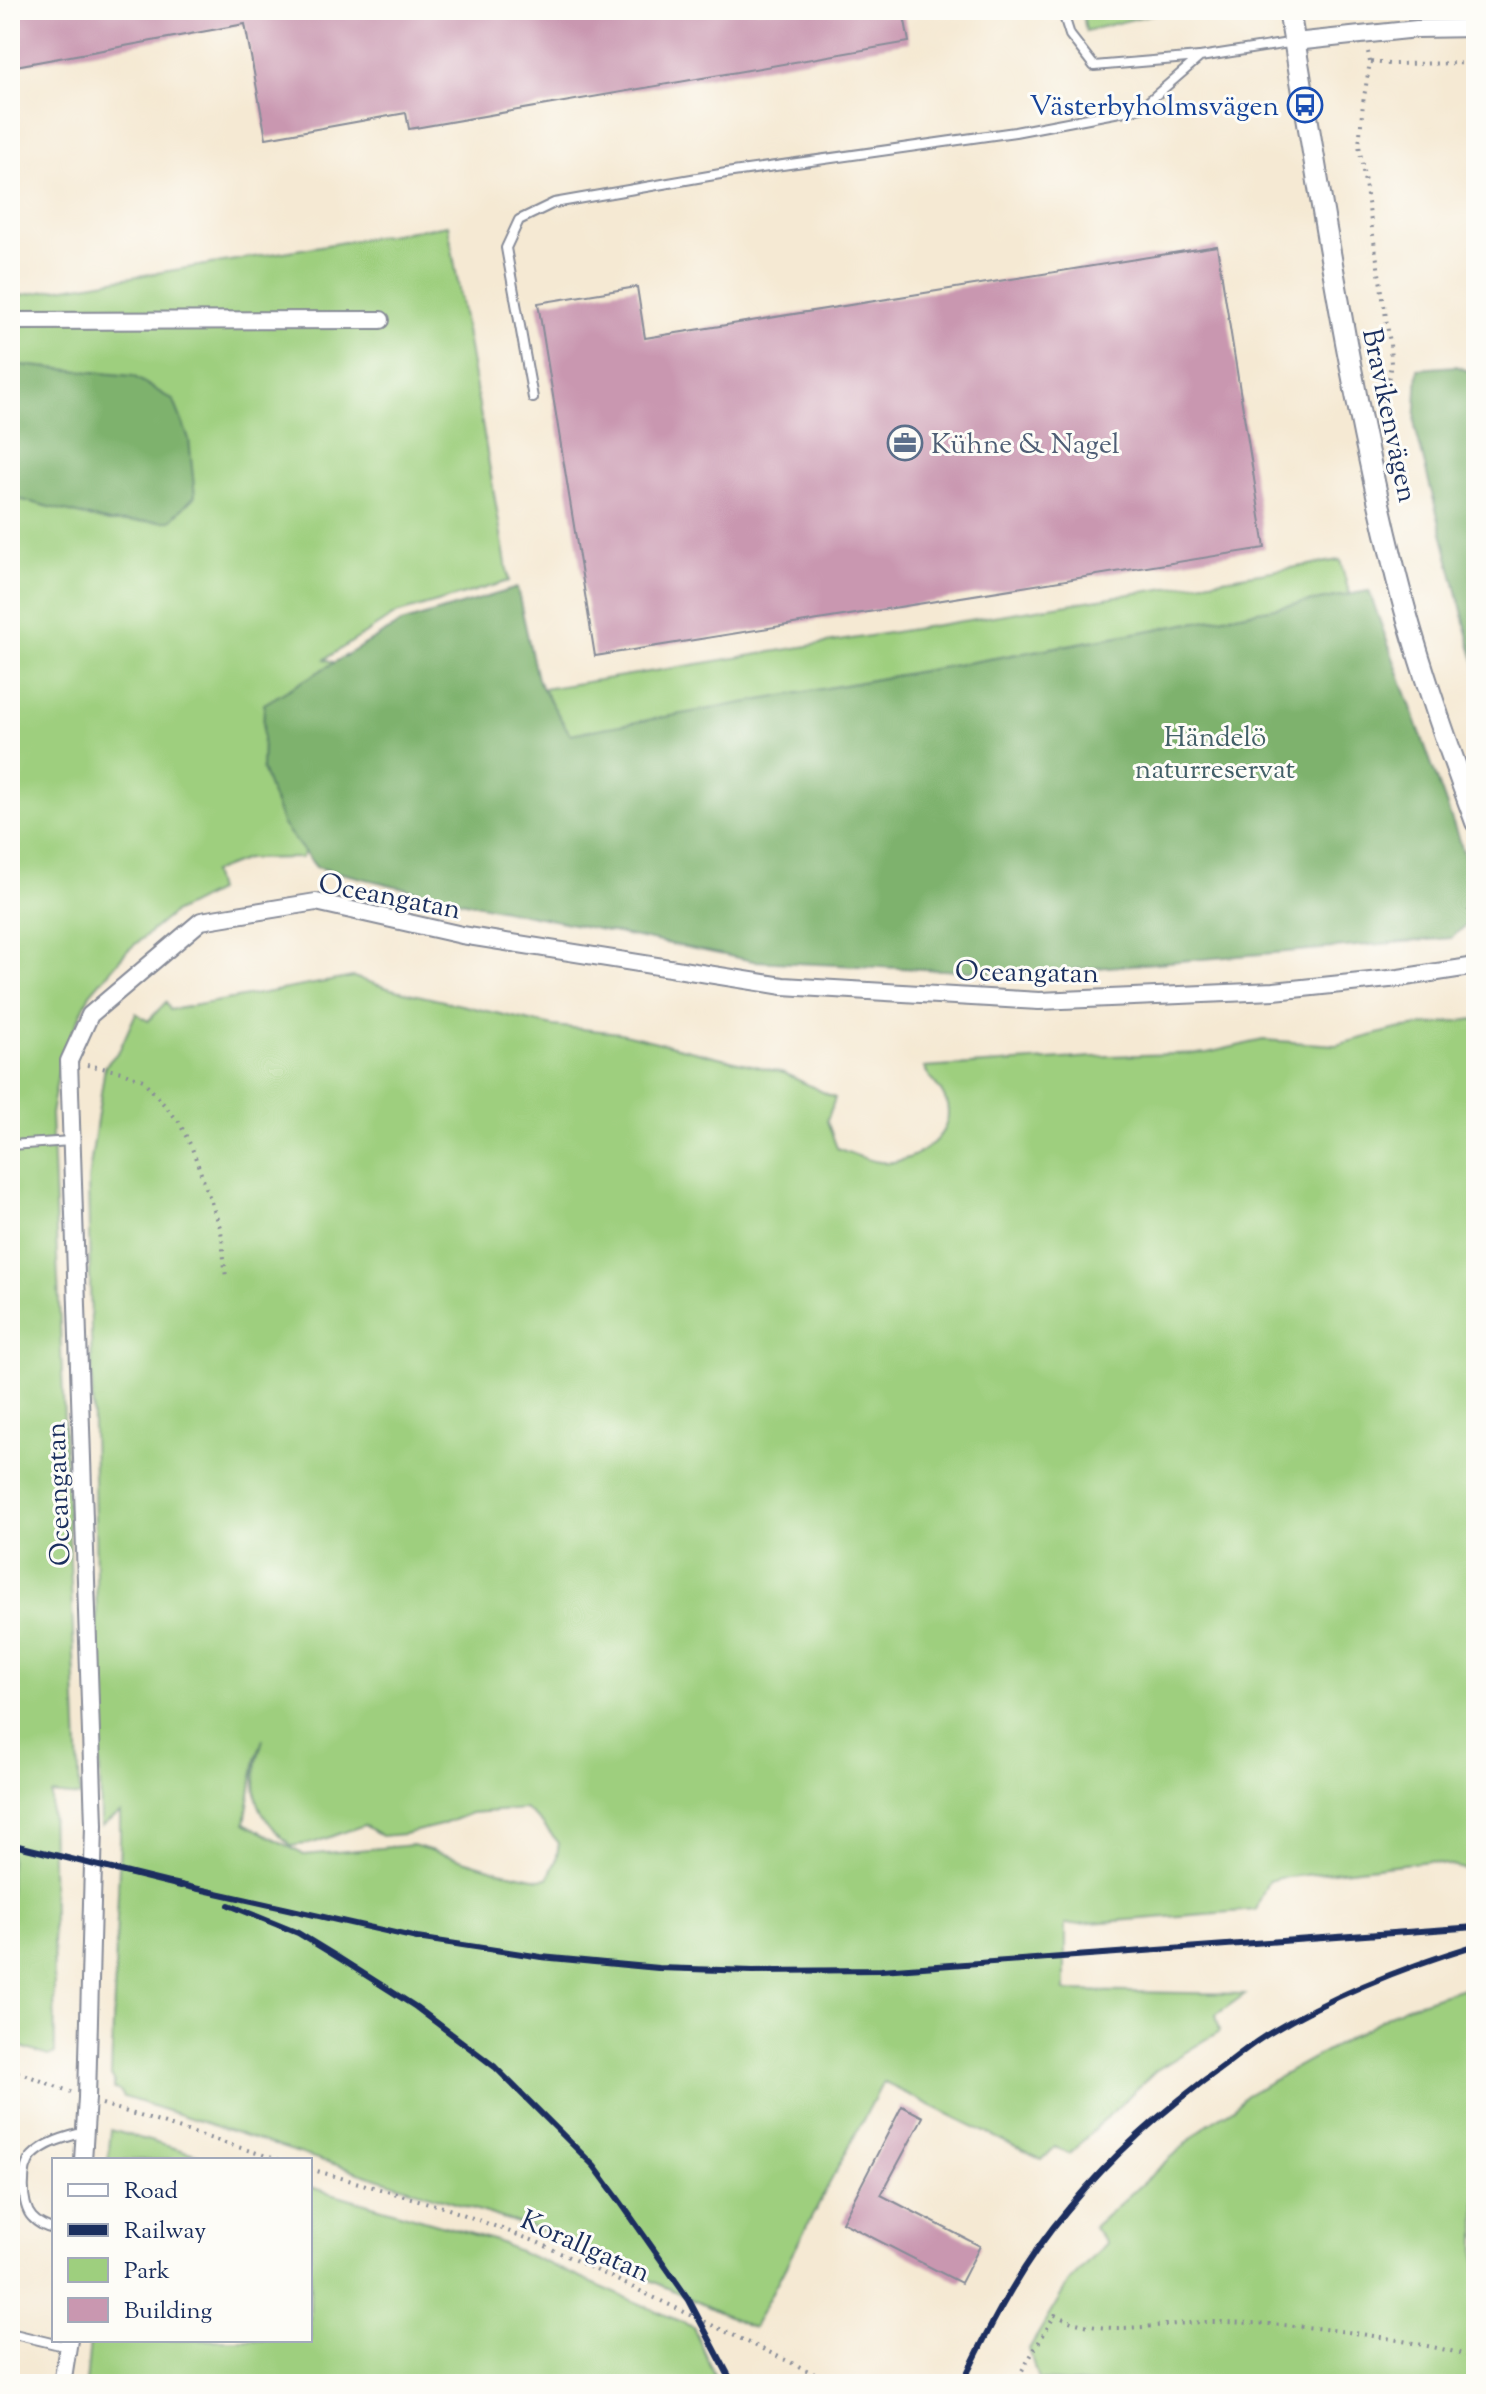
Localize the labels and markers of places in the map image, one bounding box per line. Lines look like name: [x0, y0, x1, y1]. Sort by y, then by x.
bus stop icon: Västerbyholmsvägen: [1286, 86, 1324, 124]
place label: Västerbyholmsvägen: [1029, 88, 1279, 128]
office icon: Kühne & Nagel: [886, 424, 924, 462]
place label: Kühne & Nagel: [931, 426, 1120, 466]

